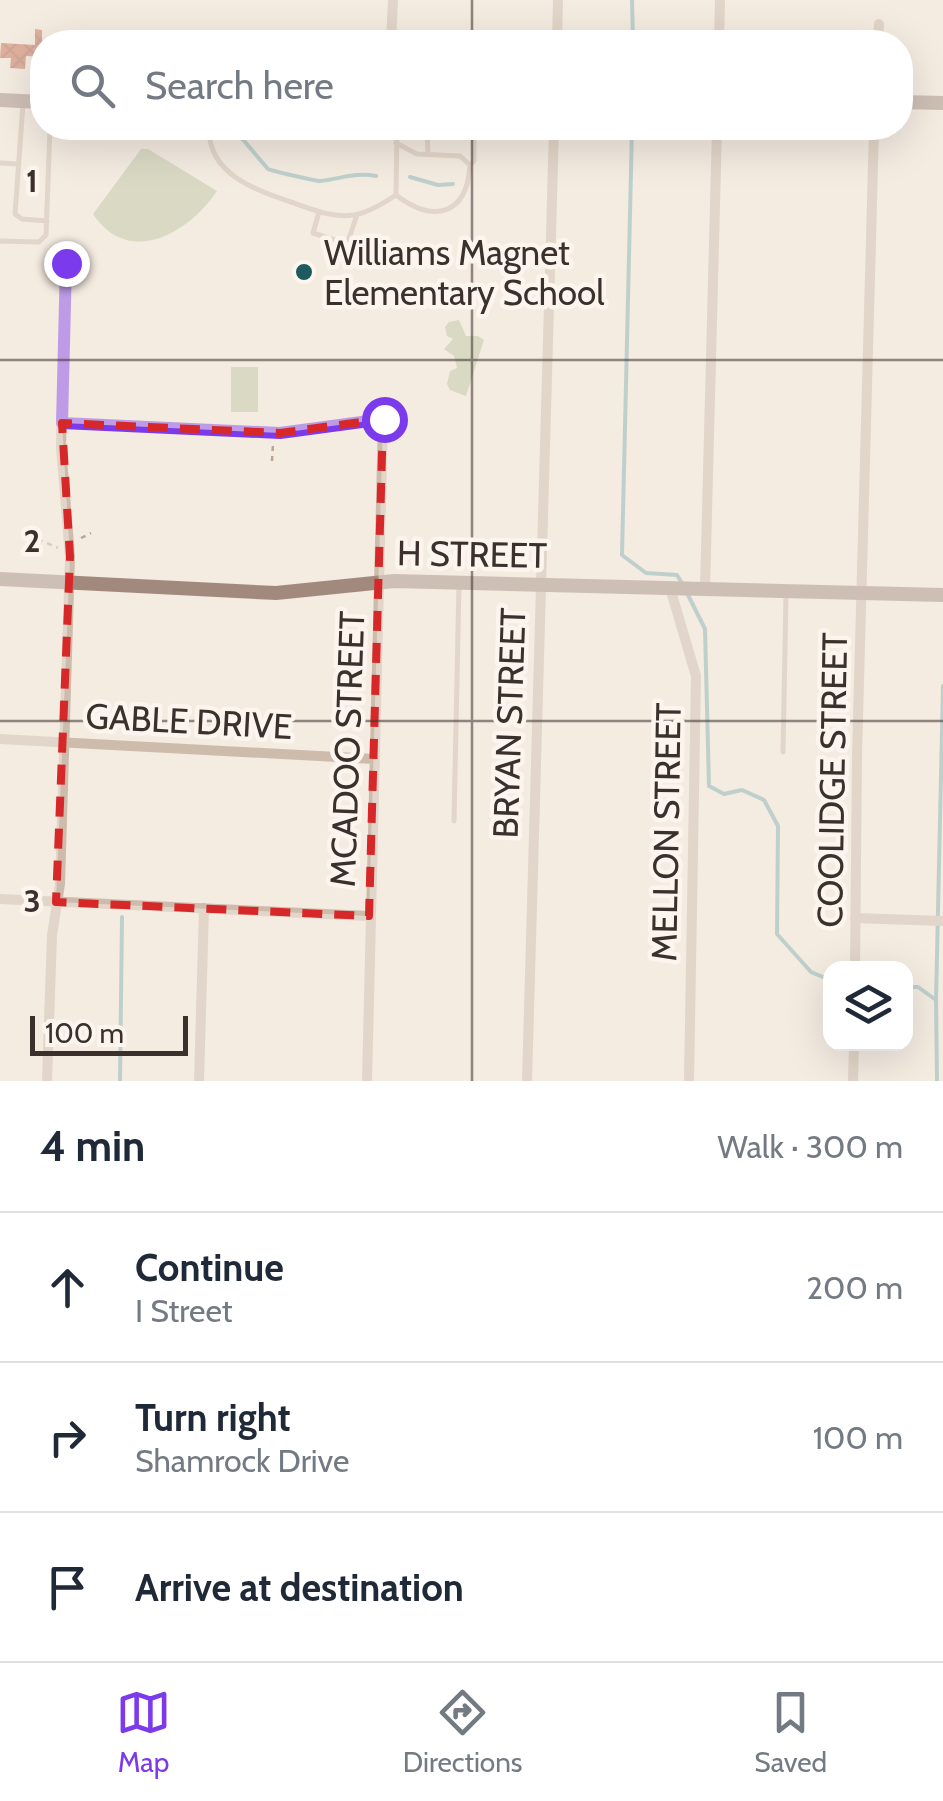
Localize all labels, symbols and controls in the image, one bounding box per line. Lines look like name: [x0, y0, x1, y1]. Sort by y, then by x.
search box: [30, 30, 913, 140]
icon: search: [65, 58, 120, 113]
text: Search here: [145, 62, 334, 109]
text: 1: [26, 161, 38, 200]
place label: Williams Magnet Elementary School: [324, 231, 605, 314]
route end: [44, 241, 90, 287]
marker: Williams Magnet Elementary School: [293, 261, 315, 283]
route start: [362, 397, 408, 443]
text: 2: [24, 521, 40, 560]
street label: H STREET: [397, 531, 548, 577]
street label: BRYAN STREET: [483, 607, 535, 839]
street label: MCADOO STREET: [321, 610, 373, 888]
street label: COOLIDGE STREET: [808, 632, 856, 928]
street label: GABLE DRIVE: [85, 694, 293, 748]
street label: MELLON STREET: [642, 702, 690, 962]
text: 3: [23, 881, 41, 920]
map controls: [823, 961, 913, 1051]
button: layers: [823, 961, 913, 1051]
scale bar: [30, 1011, 188, 1056]
text: 100 m: [45, 1016, 124, 1050]
text: 4 min: [40, 1120, 145, 1172]
text: Walk · 300 m: [717, 1127, 903, 1166]
text: Continue: [135, 1244, 284, 1291]
icon: ahead: [40, 1260, 95, 1315]
text: 200 m: [806, 1268, 903, 1307]
text: I Street: [135, 1291, 233, 1330]
text: Turn right: [135, 1394, 291, 1441]
icon: right: [40, 1410, 95, 1465]
text: 100 m: [813, 1418, 903, 1457]
text: Shamrock Drive: [135, 1441, 349, 1480]
icon: arrive: [40, 1560, 95, 1615]
text: Arrive at destination: [135, 1564, 464, 1611]
tab: Map: [116, 1685, 171, 1779]
tab: Directions: [403, 1685, 522, 1779]
tab: Saved: [754, 1685, 827, 1779]

